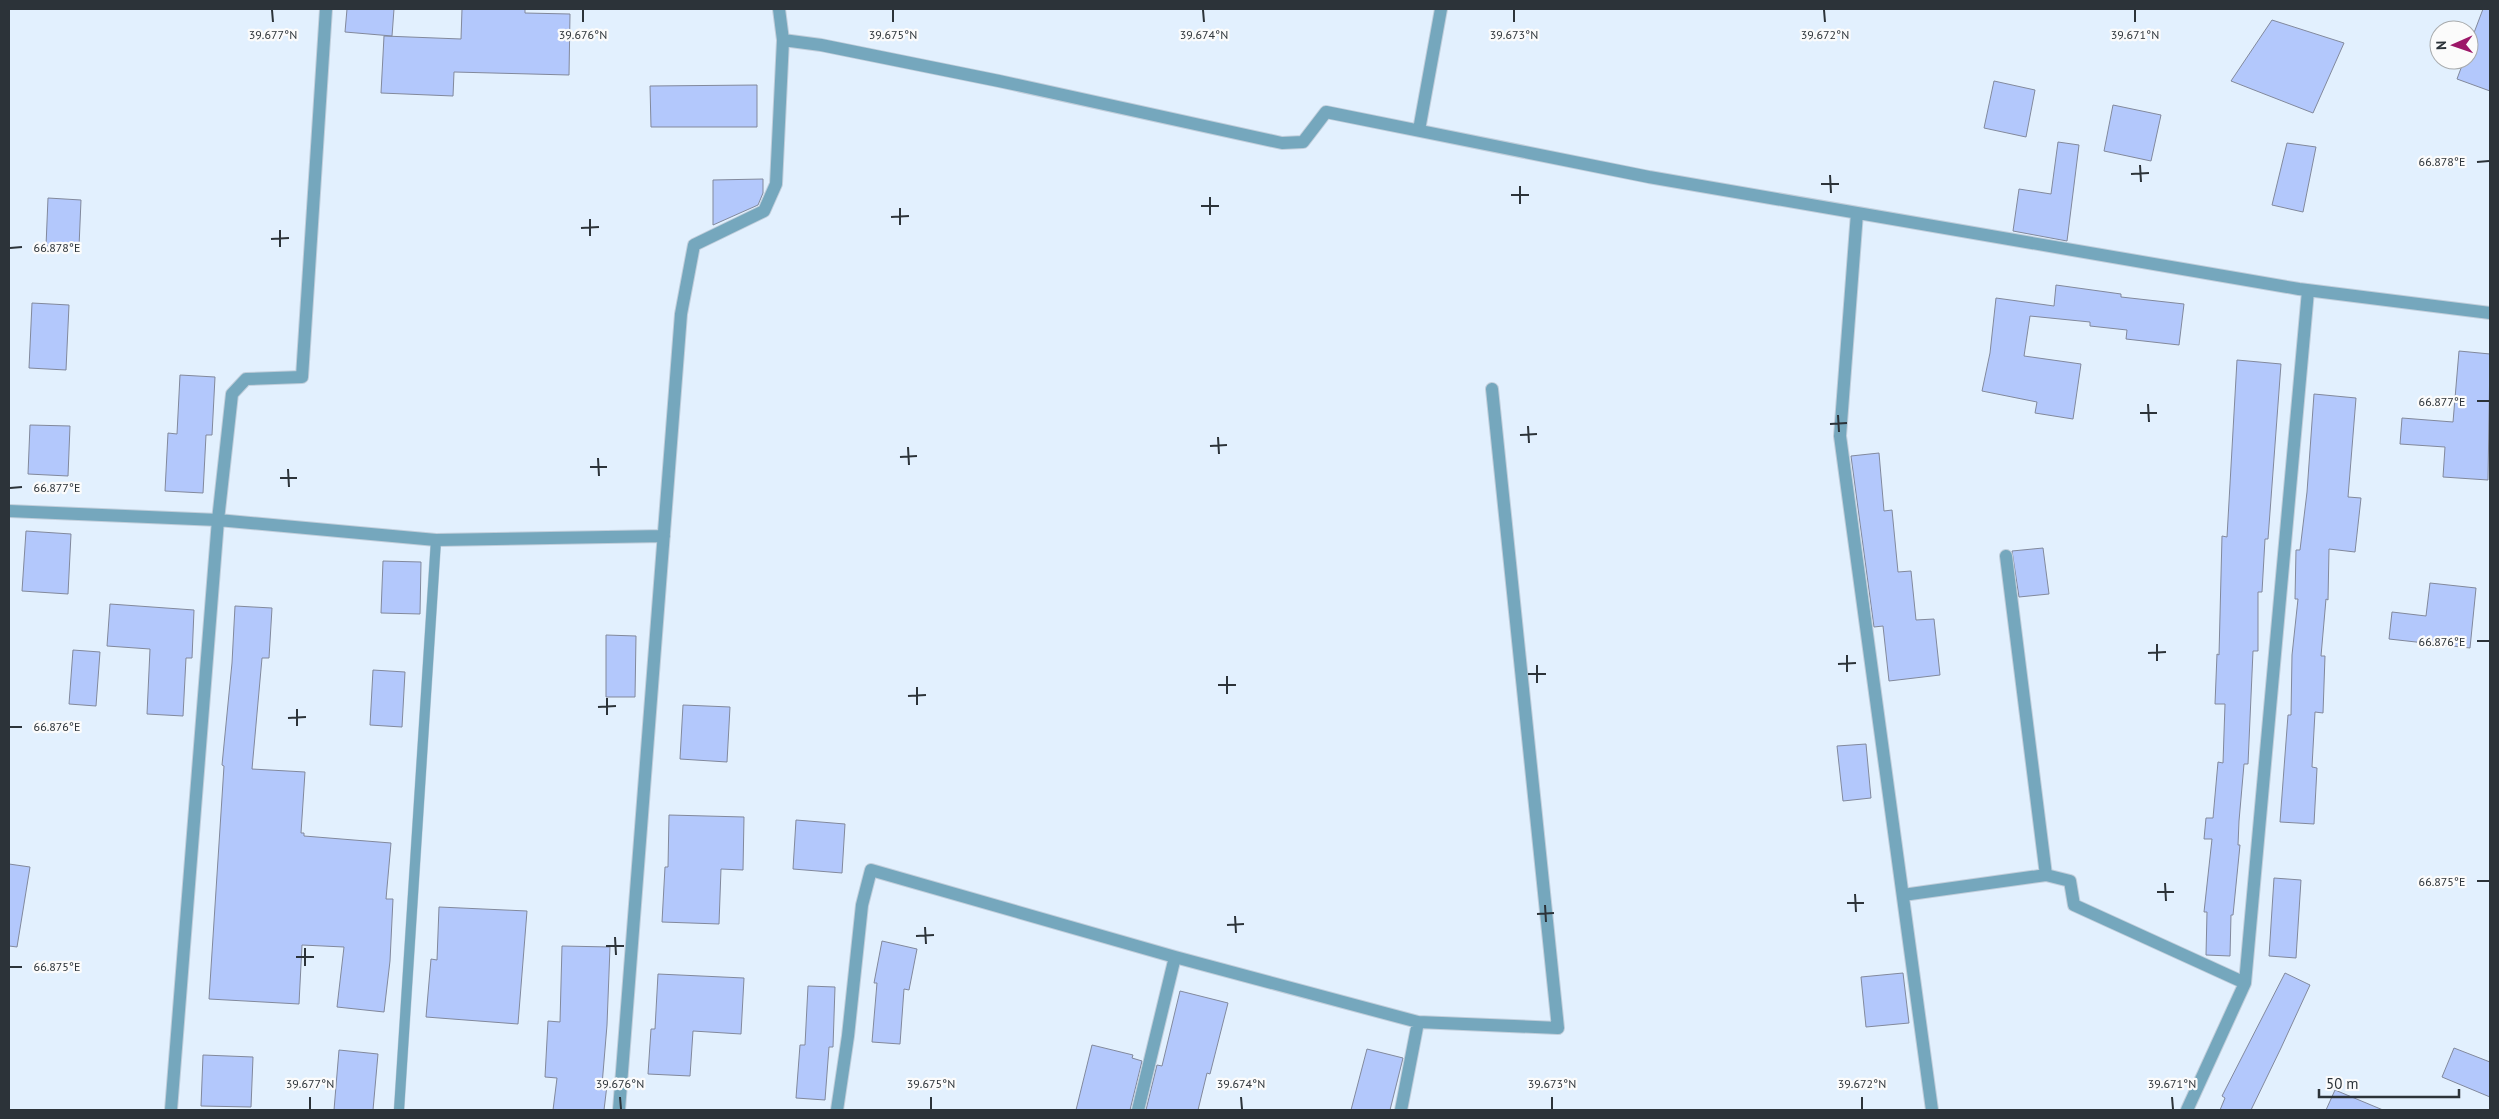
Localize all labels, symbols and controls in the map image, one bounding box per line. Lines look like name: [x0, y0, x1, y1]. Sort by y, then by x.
north arrow: [2429, 20, 2479, 70]
text: 39.677°N: [249, 27, 297, 42]
text: 39.676°N: [559, 27, 607, 42]
text: 39.675°N: [869, 27, 917, 42]
text: 39.674°N: [1180, 27, 1228, 42]
text: 39.673°N: [1490, 27, 1538, 42]
text: 39.672°N: [1801, 27, 1849, 42]
text: 39.671°N: [2111, 27, 2159, 42]
text: N: [2432, 41, 2450, 50]
text: 66.878°E: [2419, 154, 2465, 169]
text: 66.878°E: [34, 240, 80, 255]
text: 66.877°E: [2419, 394, 2465, 409]
text: 66.877°E: [34, 480, 80, 495]
text: 66.876°E: [2419, 634, 2465, 649]
text: 66.876°E: [34, 719, 80, 734]
text: 66.875°E: [2419, 874, 2465, 889]
text: 66.875°E: [34, 959, 80, 974]
scale bar: [2319, 1066, 2459, 1098]
text: 50 m: [2326, 1074, 2359, 1093]
text: 39.677°N: [286, 1076, 334, 1091]
text: 39.676°N: [596, 1076, 644, 1091]
text: 39.675°N: [907, 1076, 955, 1091]
text: 39.674°N: [1217, 1076, 1265, 1091]
text: 39.673°N: [1528, 1076, 1576, 1091]
text: 39.672°N: [1838, 1076, 1886, 1091]
text: 39.671°N: [2148, 1076, 2196, 1091]

